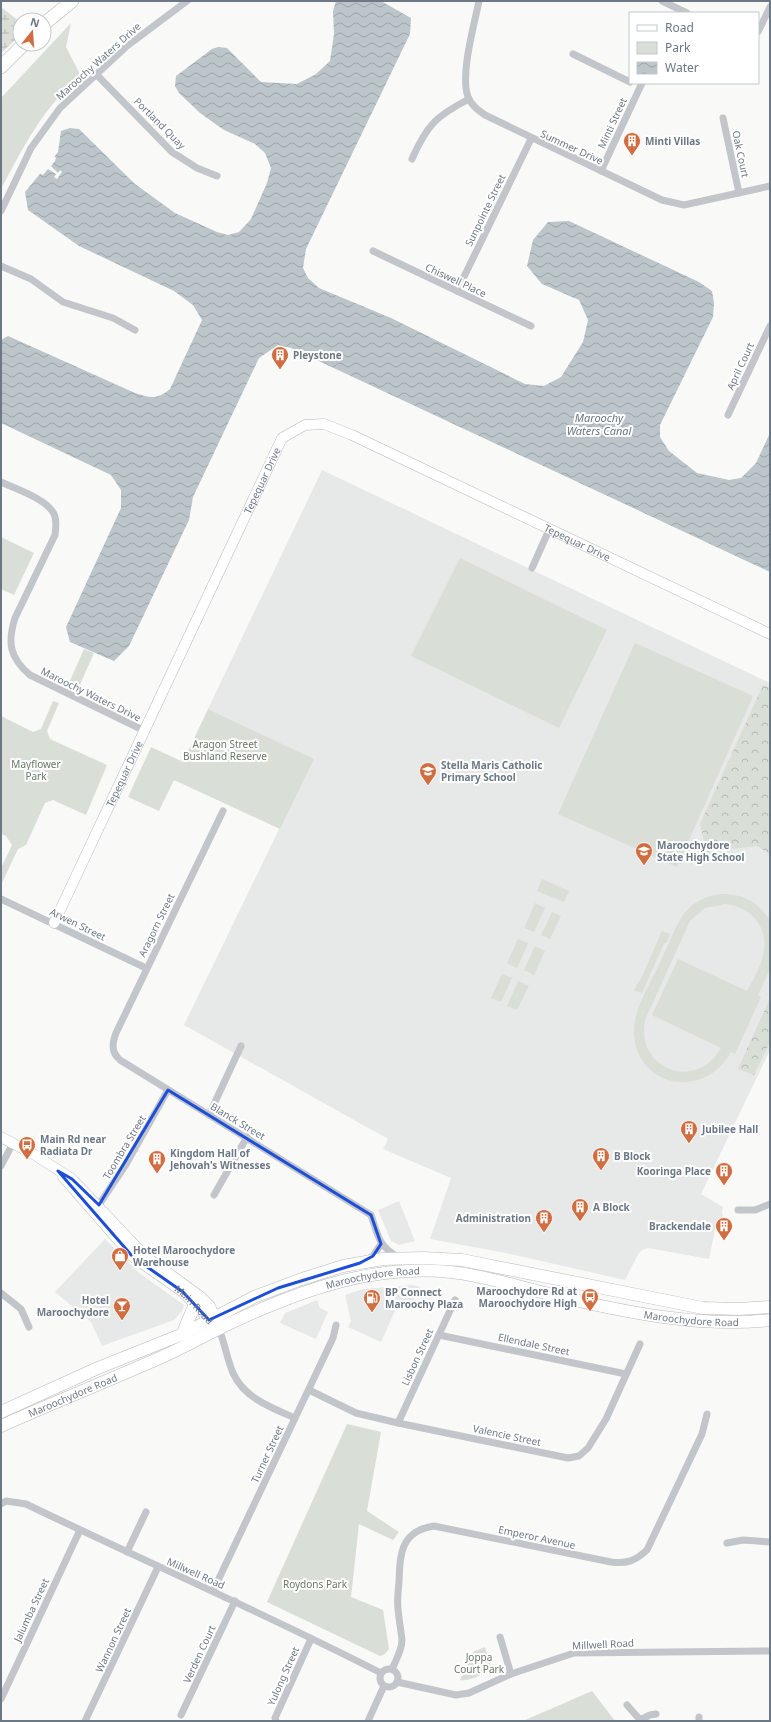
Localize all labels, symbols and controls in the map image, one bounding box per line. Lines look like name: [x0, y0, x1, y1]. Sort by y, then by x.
north arrow: [12, 12, 52, 52]
legend: [629, 12, 759, 84]
text: N: [29, 13, 42, 30]
street label: Maroochy Waters Drive: [53, 19, 144, 103]
text: Road: [665, 19, 694, 36]
text: Park: [665, 39, 691, 56]
text: Water: [665, 59, 699, 76]
street label: Portland Quay: [131, 94, 190, 153]
street label: Minti Street: [594, 95, 630, 151]
street label: Summer Drive: [538, 126, 606, 168]
street label: Oak Court: [729, 129, 753, 179]
building icon: Minti Villas: [622, 131, 642, 156]
place label: Minti Villas: [645, 134, 700, 148]
street label: Sunpointe Street: [461, 171, 509, 248]
street label: Chiswell Place: [423, 260, 489, 300]
street label: April Court: [723, 340, 757, 392]
building icon: Pleystone: [270, 345, 290, 370]
place label: Pleystone: [293, 348, 342, 362]
water label: Maroochy Waters Canal: [567, 410, 633, 438]
street label: Tepequar Drive: [240, 445, 284, 516]
street label: Tepequar Drive: [542, 521, 613, 564]
street label: Maroochy Waters Drive: [39, 664, 144, 724]
park label: Aragon Street Bushland Reserve: [183, 737, 267, 763]
street label: Tepequar Drive: [103, 738, 146, 809]
park label: Mayflower Park: [11, 757, 61, 783]
place label: Stella Maris Catholic Primary School: [441, 758, 543, 784]
school or university icon: Stella Maris Catholic Primary School: [418, 761, 438, 786]
place label: Maroochydore State High School: [657, 838, 744, 864]
school or university icon: Maroochydore State High School: [634, 841, 654, 866]
street label: Aragorn Street: [135, 891, 178, 959]
street label: Arwen Street: [48, 904, 109, 944]
street label: Blanck Street: [208, 1099, 268, 1143]
street label: Toombra Street: [99, 1112, 149, 1182]
building icon: Jubilee Hall: [679, 1119, 699, 1144]
place label: Jubilee Hall: [701, 1122, 758, 1136]
place label: Main Rd near Radiata Dr: [40, 1132, 106, 1158]
bus stop icon: Main Rd near Radiata Dr: [17, 1135, 37, 1160]
place label: Kingdom Hall of Jehovah's Witnesses: [169, 1146, 270, 1172]
building icon: B Block: [591, 1146, 611, 1171]
building icon: Kingdom Hall of Jehovah's Witnesses: [147, 1149, 167, 1174]
place label: B Block: [614, 1149, 651, 1163]
building icon: Kooringa Place: [714, 1161, 734, 1186]
place label: Kooringa Place: [637, 1164, 711, 1178]
building icon: A Block: [570, 1197, 590, 1222]
place label: A Block: [593, 1200, 631, 1214]
building icon: Administration: [534, 1208, 554, 1233]
place label: Administration: [456, 1211, 531, 1225]
building icon: Brackendale: [714, 1216, 734, 1241]
place label: Brackendale: [649, 1219, 711, 1233]
place label: Hotel Maroochydore Warehouse: [133, 1243, 235, 1269]
shop icon: Hotel Maroochydore Warehouse: [110, 1246, 130, 1271]
street label: Maroochydore Road: [324, 1263, 420, 1292]
street label: Main Road: [172, 1281, 217, 1327]
place label: Maroochydore Rd at Maroochydore High: [476, 1284, 578, 1310]
place label: BP Connect Maroochy Plaza: [385, 1285, 463, 1311]
bus stop icon: Maroochydore Rd at Maroochydore High: [580, 1287, 600, 1312]
fuel station icon: BP Connect Maroochy Plaza: [362, 1288, 382, 1313]
place label: Hotel Maroochydore: [37, 1293, 109, 1319]
bar icon: Hotel Maroochydore: [112, 1296, 132, 1321]
street label: Maroochydore Road: [643, 1307, 739, 1329]
street label: Lisbon Street: [398, 1326, 437, 1388]
street label: Ellendale Street: [497, 1330, 572, 1359]
street label: Maroochydore Road: [26, 1370, 119, 1420]
street label: Valencie Street: [472, 1421, 543, 1449]
street label: Turner Street: [248, 1423, 287, 1485]
street label: Emperor Avenue: [497, 1522, 577, 1552]
street label: Millwell Road: [165, 1554, 227, 1592]
street label: Jalumba Street: [10, 1576, 52, 1645]
park label: Roydons Park: [283, 1577, 348, 1591]
street label: Wannon Street: [92, 1605, 134, 1675]
street label: Verden Court: [180, 1622, 219, 1685]
street label: Millwell Road: [572, 1635, 634, 1653]
street label: Yulong Street: [264, 1644, 302, 1708]
park label: Joppa Court Park: [454, 1650, 505, 1676]

